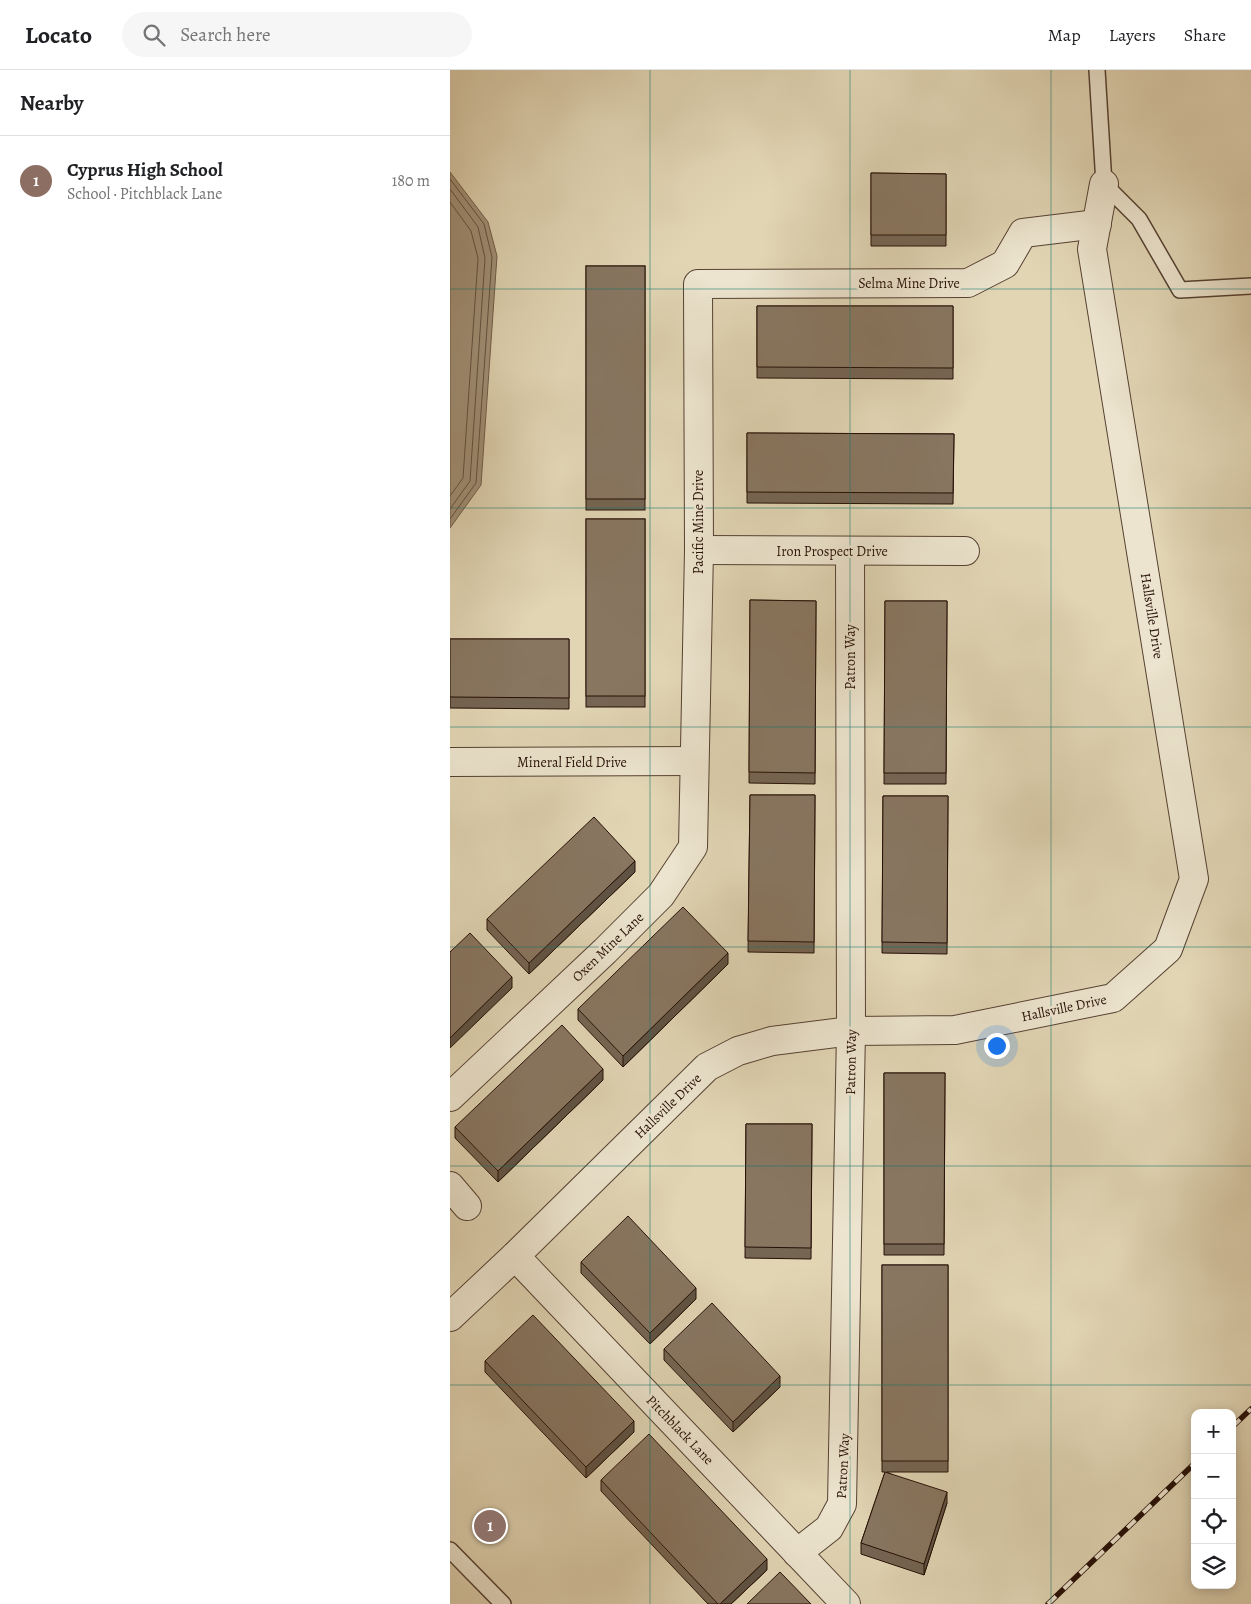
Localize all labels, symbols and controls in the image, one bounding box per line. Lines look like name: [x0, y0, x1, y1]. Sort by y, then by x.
search box: [122, 12, 472, 57]
text: Locato: [25, 19, 92, 51]
icon: search: [140, 21, 168, 49]
text: Search here: [180, 22, 271, 48]
text: Map: [1048, 23, 1081, 47]
text: Layers: [1109, 23, 1156, 47]
text: Share: [1184, 23, 1226, 47]
text: Nearby: [20, 89, 83, 117]
text: Cyprus High School: [67, 157, 223, 183]
text: 1: [33, 170, 39, 192]
text: 180 m: [392, 170, 430, 192]
text: School · Pitchblack Lane: [67, 183, 223, 205]
street label: Selma Mine Drive: [858, 274, 960, 293]
street label: Pacific Mine Drive: [689, 470, 708, 574]
street label: Iron Prospect Drive: [776, 542, 888, 561]
street label: Hallsville Drive: [1136, 572, 1168, 660]
street label: Patron Way: [841, 623, 860, 690]
street label: Mineral Field Drive: [517, 753, 627, 772]
street label: Oxen Mine Lane: [568, 908, 648, 986]
street label: Hallsville Drive: [1020, 990, 1108, 1026]
street label: Patron Way: [841, 1028, 861, 1095]
your location: [984, 1033, 1010, 1059]
street label: Hallsville Drive: [630, 1069, 706, 1143]
street label: Pitchblack Lane: [642, 1391, 718, 1469]
map controls: [1191, 1409, 1236, 1589]
button: +: [1191, 1409, 1236, 1454]
street label: Patron Way: [832, 1432, 854, 1499]
button: −: [1191, 1454, 1236, 1499]
button: locate: [1191, 1499, 1236, 1544]
pin: 1: [474, 1507, 506, 1545]
button: layers: [1191, 1544, 1236, 1589]

